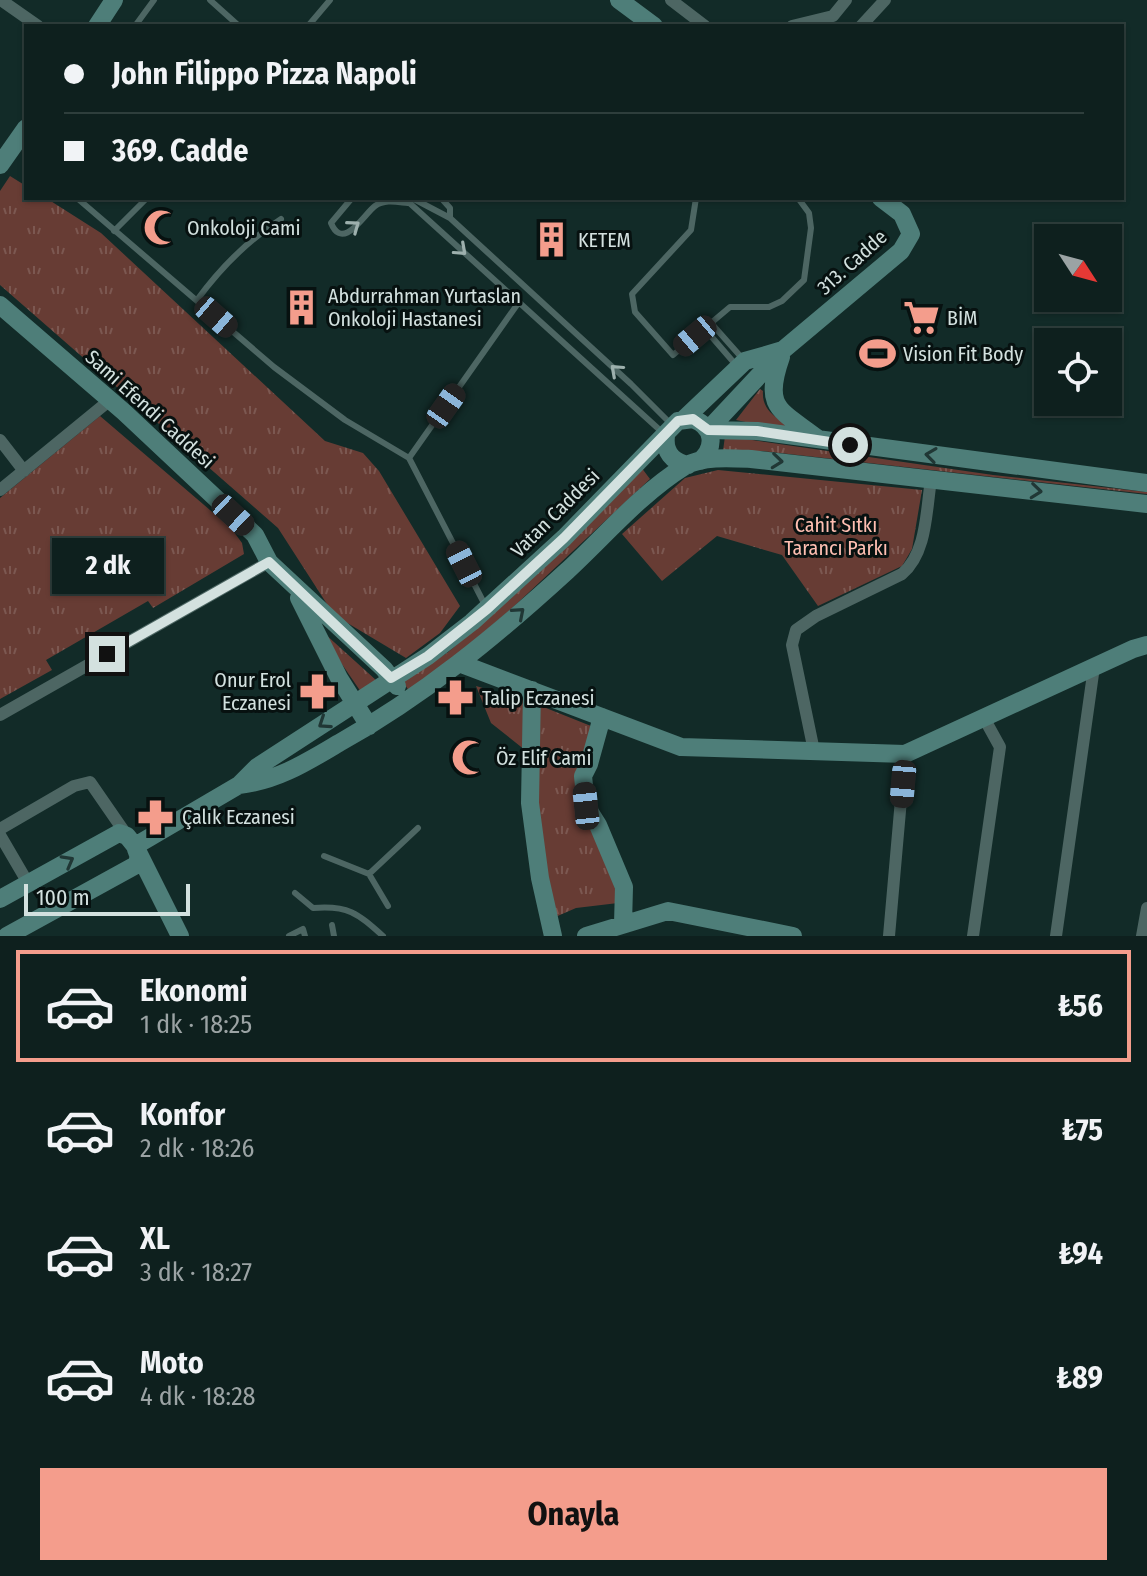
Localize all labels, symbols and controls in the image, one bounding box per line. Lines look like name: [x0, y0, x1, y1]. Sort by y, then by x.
text: John Filippo Pizza Napoli: [112, 56, 417, 92]
text: 369. Cadde: [112, 133, 248, 169]
mosque icon: Onkoloji Cami: [142, 209, 180, 247]
place label: Onkoloji Cami: [187, 216, 300, 240]
one-way arrow: [345, 221, 360, 236]
building icon: KETEM: [533, 221, 571, 259]
north arrow: [1034, 224, 1122, 312]
map controls: [1034, 224, 1122, 416]
street label: 313. Cadde: [812, 225, 892, 299]
place label: KETEM: [578, 228, 631, 252]
one-way arrow: [452, 241, 467, 255]
place label: Abdurrahman Yurtaslan Onkoloji Hastanesi: [328, 284, 521, 331]
building icon: Abdurrahman Yurtaslan Onkoloji Hastanesi: [283, 289, 321, 327]
car: [190, 292, 242, 342]
supermarket icon: BİM: [902, 299, 940, 337]
place label: BİM: [947, 306, 977, 330]
car: [669, 311, 721, 361]
button: locate: [1034, 328, 1122, 416]
sports icon: Vision Fit Body: [858, 335, 896, 373]
place label: Vision Fit Body: [903, 342, 1023, 366]
street label: Sami Efendi Caddesi: [81, 345, 219, 473]
one-way arrow: [611, 366, 626, 380]
car: [422, 379, 470, 433]
route start: [832, 427, 868, 463]
one-way arrow: [924, 447, 937, 464]
one-way arrow: [771, 453, 784, 470]
street label: Vatan Caddesi: [506, 464, 604, 562]
one-way arrow: [1029, 482, 1042, 499]
car: [207, 490, 259, 540]
park label: Cahit Sıtkı Tarancı Parkı: [784, 513, 888, 560]
car: [442, 537, 486, 591]
callout: 2 dk: [51, 538, 163, 594]
text: 2 dk: [86, 550, 130, 581]
one-way arrow: [510, 608, 525, 623]
route end: [89, 636, 125, 672]
place label: Onur Erol Eczanesi: [214, 668, 291, 715]
pharmacy icon: Onur Erol Eczanesi: [298, 672, 336, 710]
pharmacy icon: Talip Eczanesi: [437, 679, 475, 717]
place label: Talip Eczanesi: [482, 686, 595, 710]
one-way arrow: [318, 714, 332, 729]
mosque icon: Öz Elif Cami: [451, 739, 489, 777]
place label: Öz Elif Cami: [496, 746, 592, 770]
car: [889, 759, 917, 809]
car: [572, 781, 600, 831]
pharmacy icon: Çalık Eczanesi: [137, 798, 175, 836]
place label: Çalık Eczanesi: [182, 805, 295, 830]
one-way arrow: [60, 855, 74, 870]
scale bar: [24, 880, 190, 916]
text: 100 m: [36, 884, 90, 911]
icon: car: [44, 970, 116, 1042]
text: Ekonomi: [140, 973, 248, 1009]
text: ₺56: [1057, 988, 1103, 1024]
text: 1 dk · 18:25: [140, 1009, 252, 1040]
icon: car: [44, 1094, 116, 1166]
text: Konfor: [140, 1097, 225, 1133]
text: ₺75: [1062, 1112, 1103, 1148]
text: 2 dk · 18:26: [140, 1133, 254, 1164]
icon: car: [44, 1218, 116, 1290]
text: XL: [140, 1221, 170, 1257]
text: ₺94: [1058, 1236, 1103, 1272]
text: 3 dk · 18:27: [140, 1257, 252, 1288]
icon: car: [44, 1342, 116, 1414]
text: Moto: [140, 1345, 204, 1381]
text: ₺89: [1056, 1360, 1103, 1396]
text: 4 dk · 18:28: [140, 1381, 256, 1412]
button: Onayla: [40, 1468, 1107, 1560]

